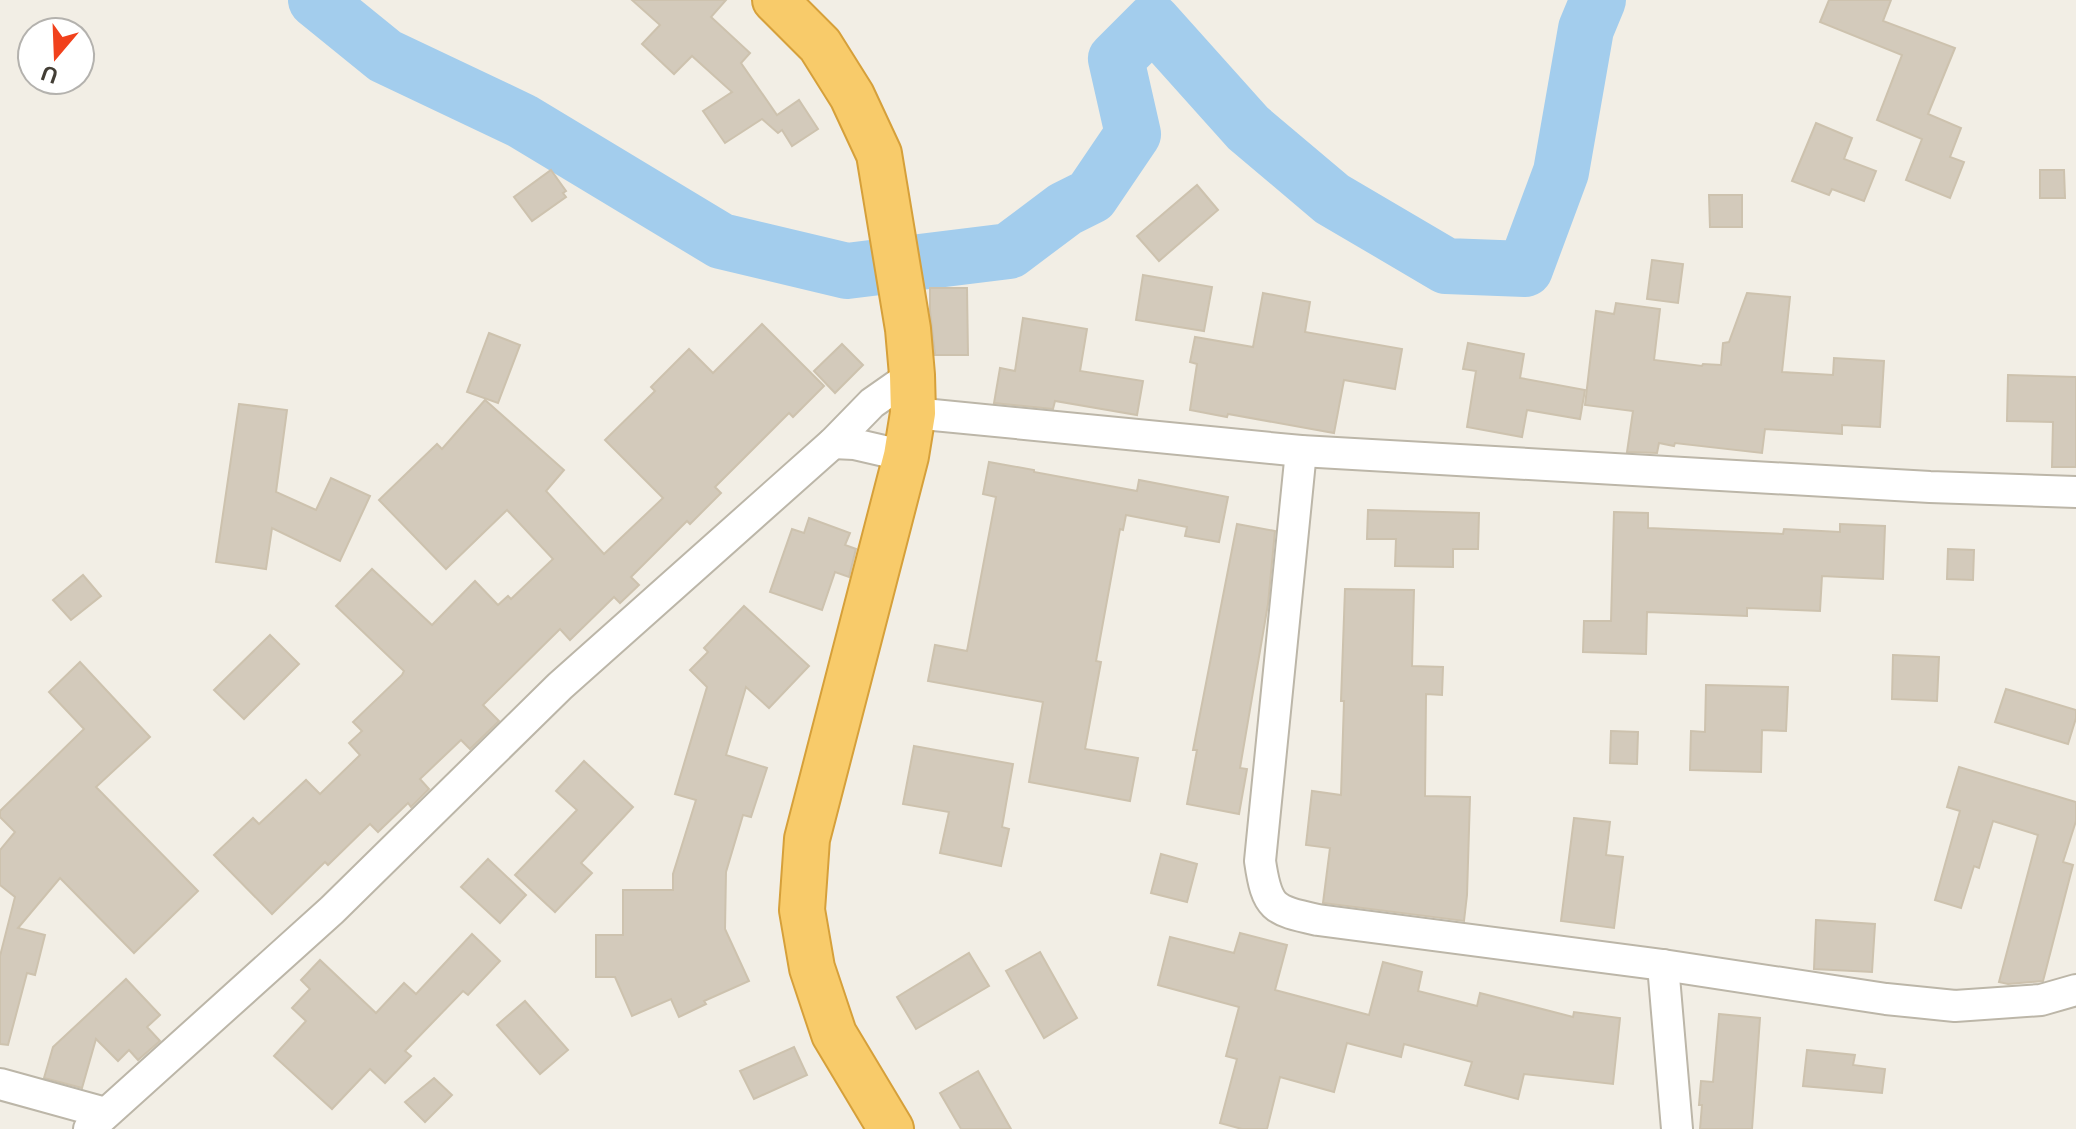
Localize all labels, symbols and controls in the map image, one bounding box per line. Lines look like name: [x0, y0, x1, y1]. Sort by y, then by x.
north arrow: [16, 16, 96, 96]
text: U: [38, 60, 61, 89]

